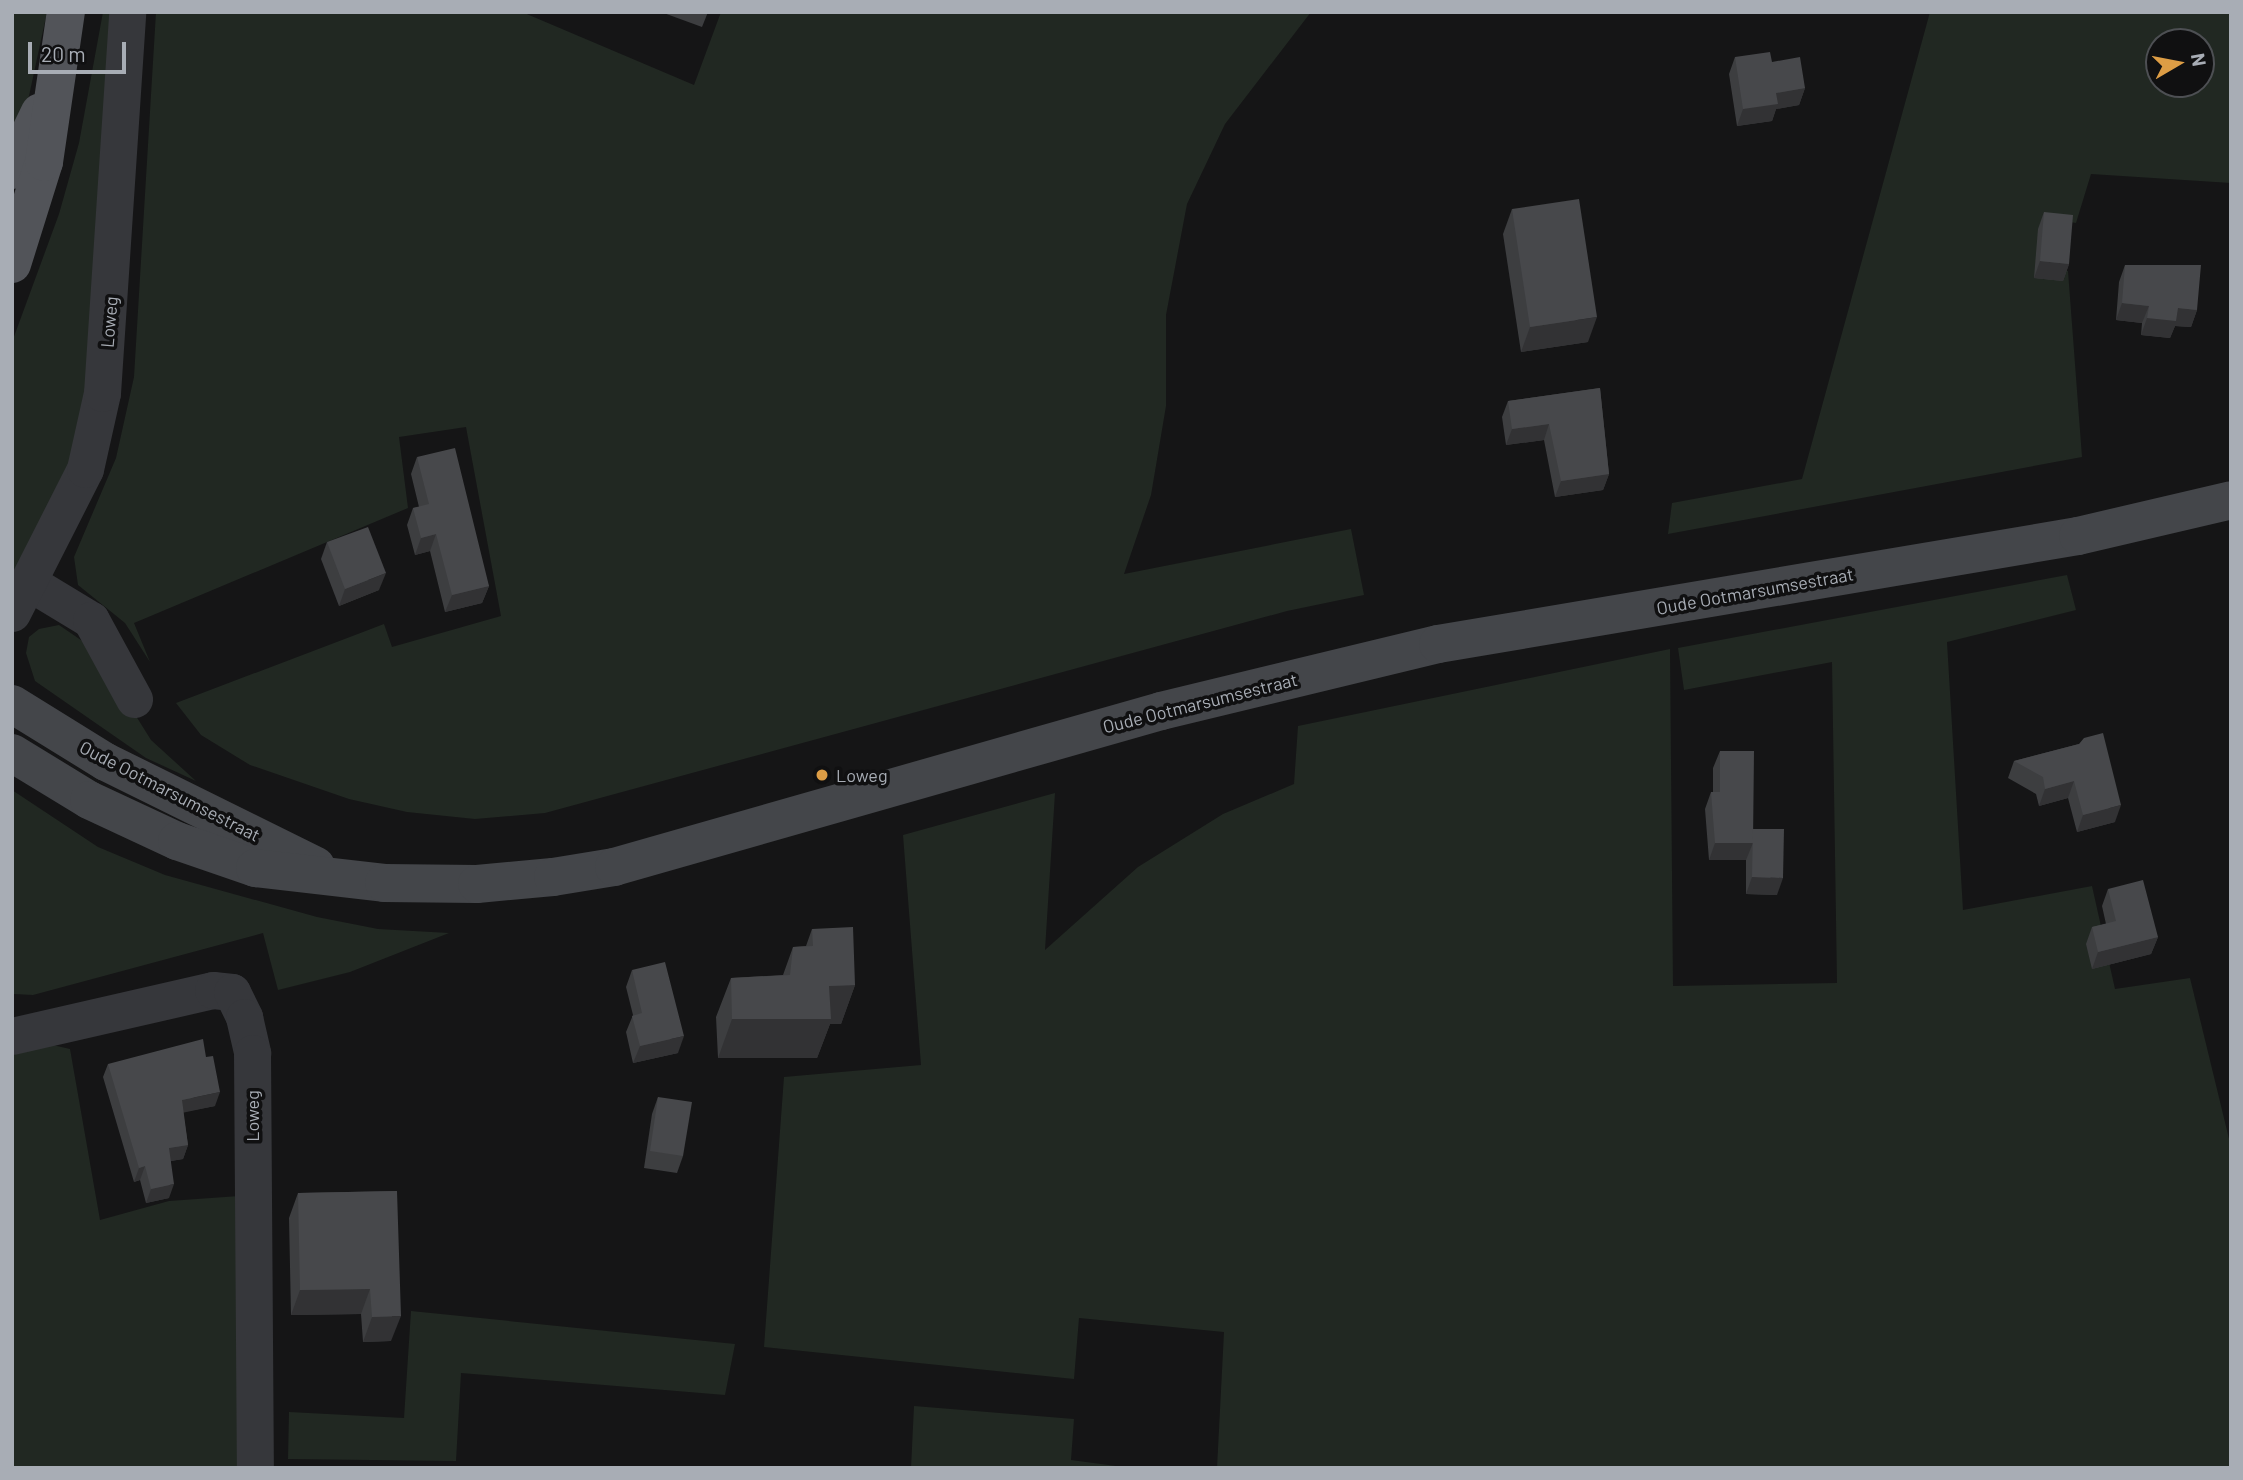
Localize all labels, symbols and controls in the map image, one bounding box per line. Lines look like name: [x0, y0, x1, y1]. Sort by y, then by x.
scale bar: [32, 28, 130, 72]
north arrow: [2145, 28, 2215, 98]
text: 20 m: [41, 41, 86, 66]
text: N: [2187, 51, 2212, 68]
street label: Loweg: [96, 295, 122, 349]
street label: Oude Ootmarsumsestraat: [1655, 563, 1855, 619]
street label: Oude Ootmarsumsestraat: [1100, 668, 1300, 738]
street label: Oude Ootmarsumsestraat: [76, 736, 264, 846]
place label: Loweg: [836, 764, 888, 786]
marker: Loweg: [814, 767, 830, 783]
street label: Loweg: [241, 1090, 263, 1142]

